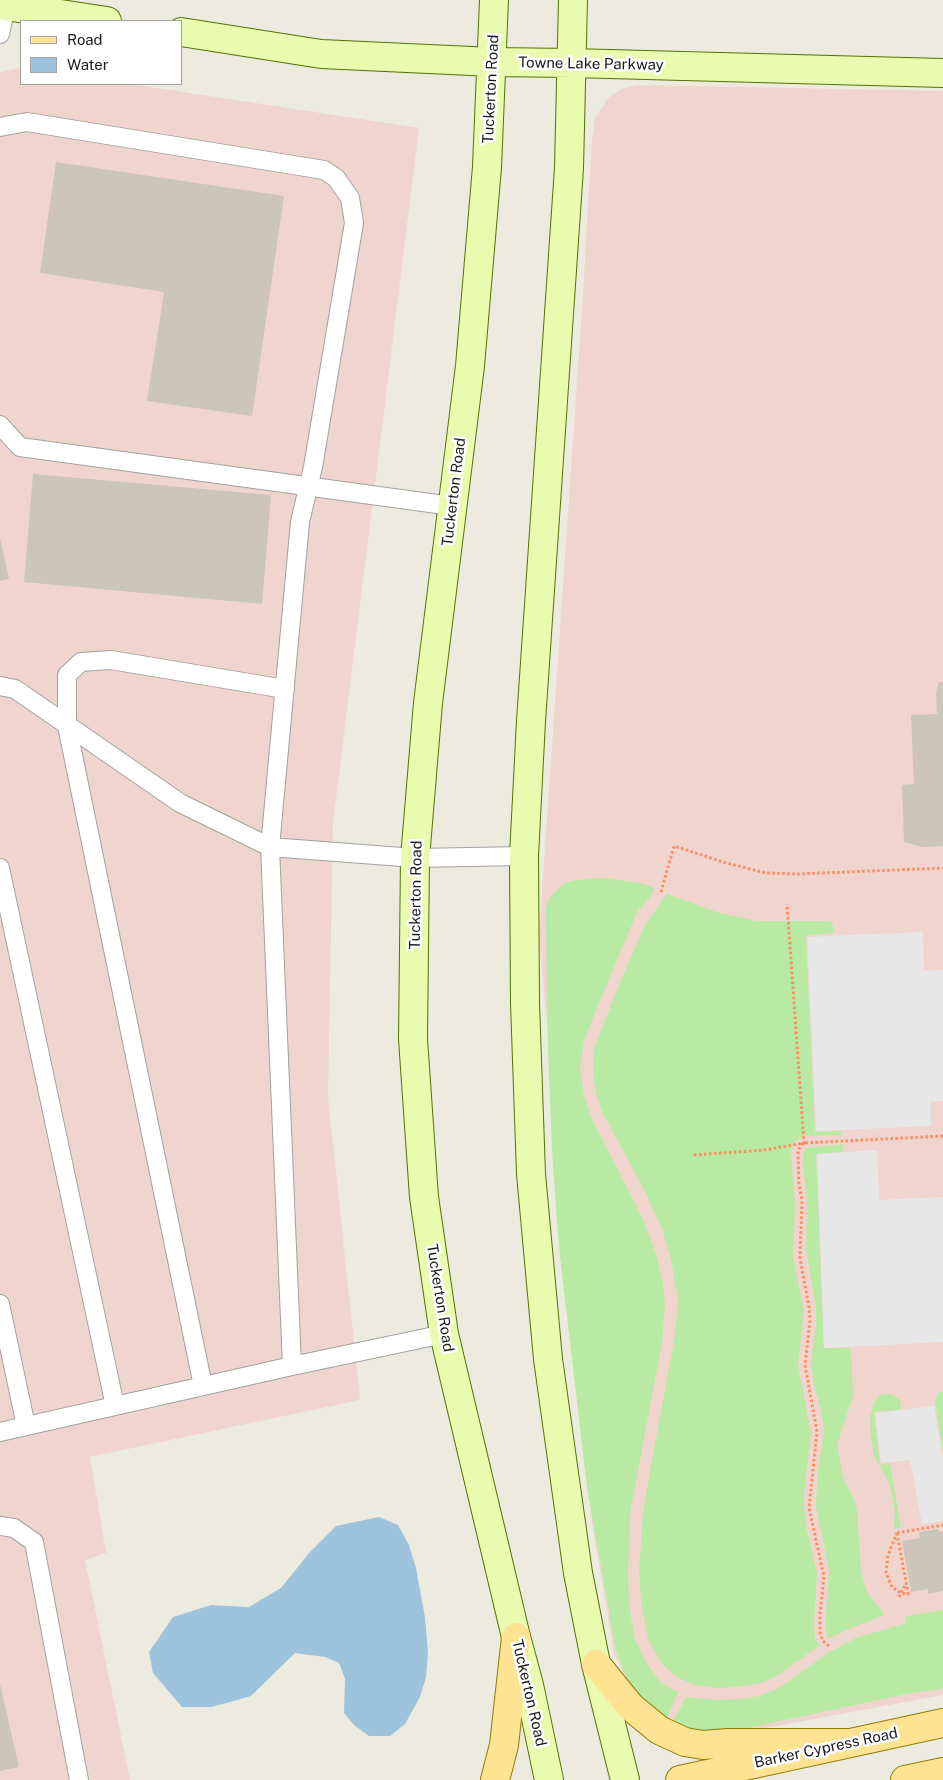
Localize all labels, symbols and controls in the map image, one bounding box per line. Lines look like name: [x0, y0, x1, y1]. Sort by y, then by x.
legend: [20, 20, 182, 85]
text: Road: [67, 31, 103, 48]
street label: Tuckerton Road: [479, 34, 503, 144]
street label: Towne Lake Parkway: [518, 54, 664, 74]
text: Water: [67, 56, 109, 73]
street label: Tuckerton Road: [438, 437, 470, 547]
street label: Tuckerton Road: [406, 840, 426, 950]
street label: Tuckerton Road: [423, 1243, 457, 1353]
street label: Tuckerton Road: [508, 1638, 550, 1748]
street label: Barker Cypress Road: [753, 1724, 899, 1772]

